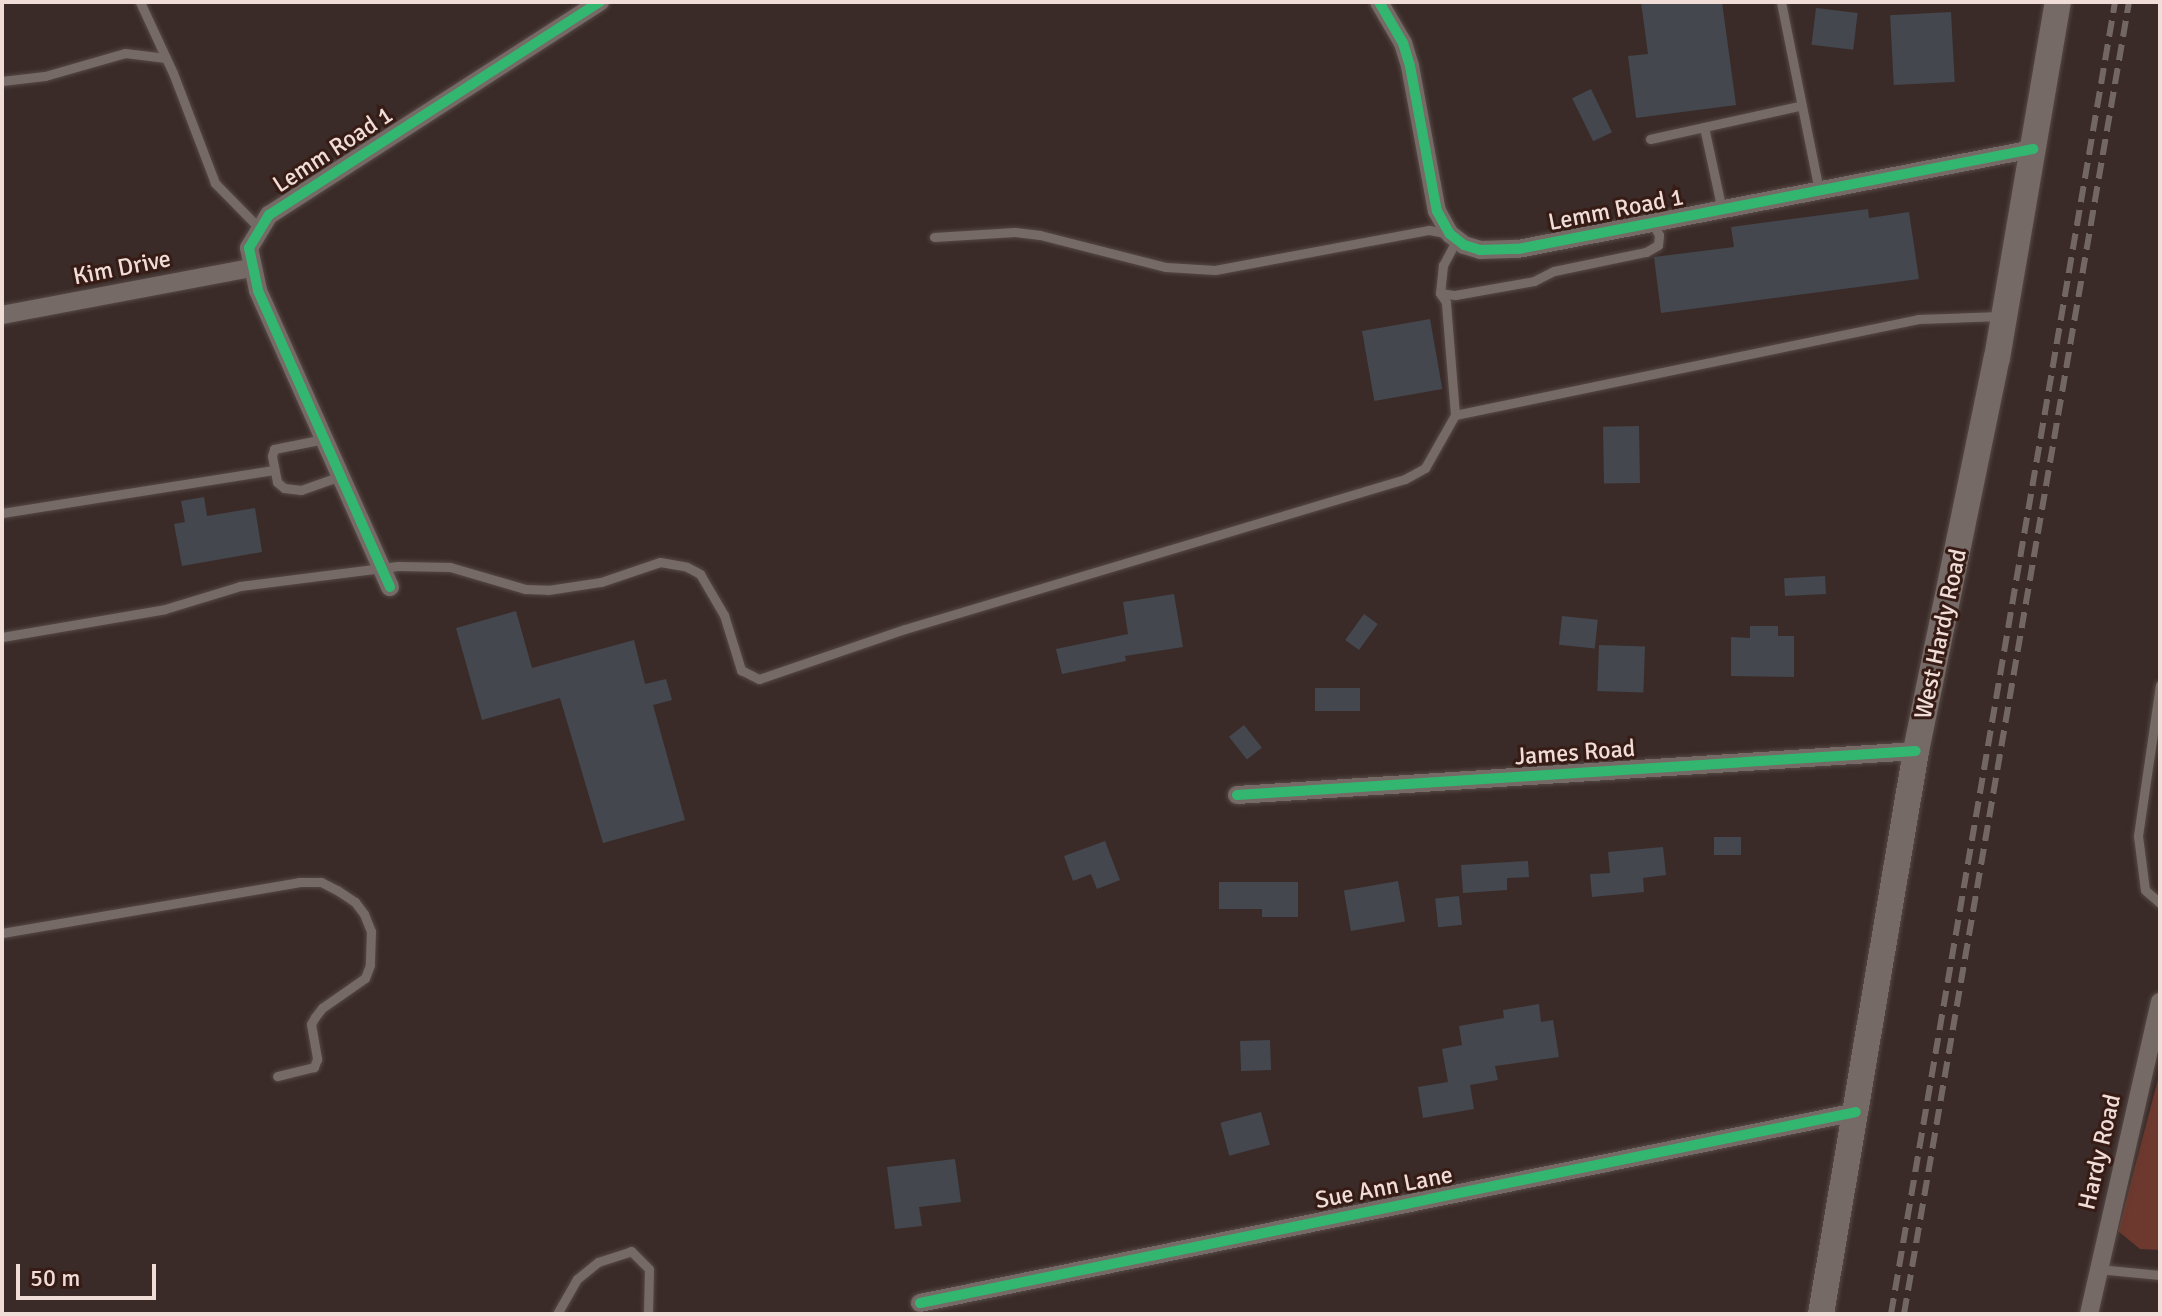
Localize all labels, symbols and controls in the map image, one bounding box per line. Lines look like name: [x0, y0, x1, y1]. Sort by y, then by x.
street label: Lemm Road 1: [268, 101, 398, 199]
street label: Lemm Road 1: [1546, 183, 1686, 237]
street label: Kim Drive: [71, 244, 173, 292]
street label: West Hardy Road: [1909, 546, 1973, 722]
street label: James Road: [1514, 734, 1636, 772]
street label: Hardy Road: [2073, 1091, 2127, 1213]
street label: Sue Ann Lane: [1313, 1161, 1455, 1215]
scale bar: [20, 1248, 160, 1298]
text: 50 m: [30, 1263, 80, 1293]

